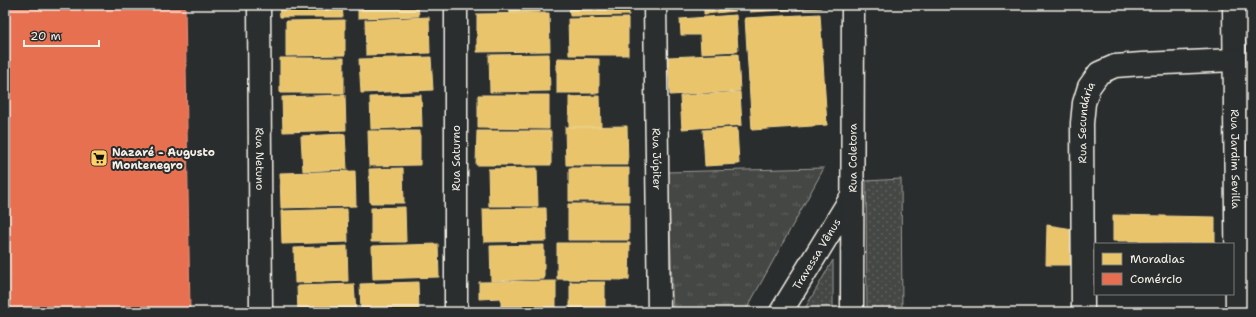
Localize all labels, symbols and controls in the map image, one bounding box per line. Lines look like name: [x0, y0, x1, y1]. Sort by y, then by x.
scale bar: [24, 22, 99, 48]
text: 20 m: [30, 28, 61, 44]
street label: Rua Secundária: [1074, 78, 1098, 163]
street label: Rua Jardim Sevilla: [1228, 109, 1243, 209]
street label: Rua Coletora: [845, 123, 860, 193]
street label: Rua Saturno: [449, 125, 464, 191]
street label: Rua Netuno: [252, 128, 268, 191]
street label: Rua Júpiter: [649, 128, 665, 190]
place label: Nazaré - Augusto Montenegro: [112, 145, 215, 173]
supermarket icon: Nazaré - Augusto Montenegro: [89, 148, 109, 168]
street label: Travessa Vênus: [789, 215, 844, 293]
legend: [1094, 243, 1234, 295]
text: Moradias: [1130, 251, 1185, 267]
text: Comércio: [1130, 271, 1182, 287]

